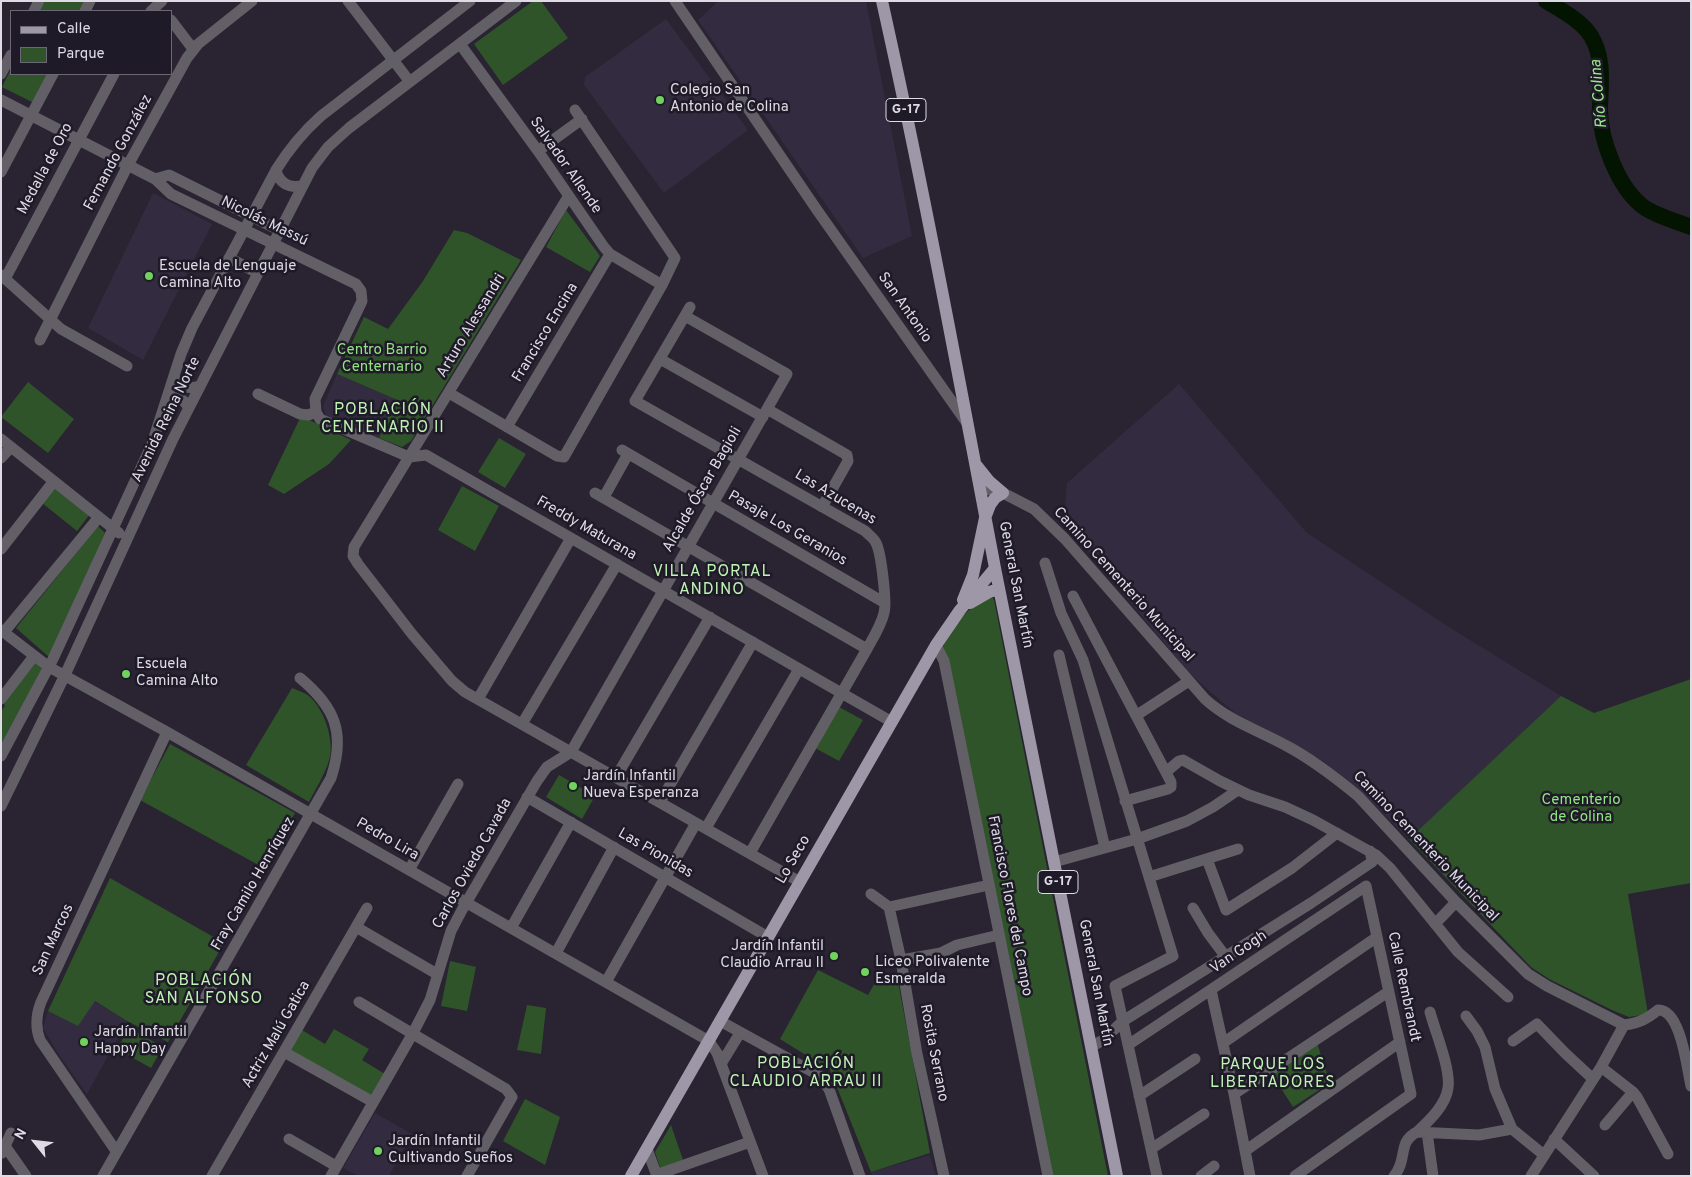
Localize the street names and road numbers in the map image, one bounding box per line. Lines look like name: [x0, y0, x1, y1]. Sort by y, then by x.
street label: Fernando González: [81, 92, 157, 214]
road number: G-17: [886, 98, 926, 122]
street label: Salvador Allende: [525, 114, 605, 218]
street label: Medalla de Oro: [14, 120, 78, 218]
street label: Nicolás Massú: [218, 193, 310, 251]
street label: San Antonio: [873, 269, 935, 347]
street label: Arturo Alessandri: [434, 271, 510, 381]
street label: Francisco Encina: [509, 280, 583, 386]
street label: Avenida Reina Norte: [129, 354, 205, 486]
street label: Alcalde Óscar Bagioli: [660, 424, 746, 556]
street label: Las Azucenas: [791, 467, 879, 529]
street label: Pasaje Los Geranios: [724, 488, 850, 570]
street label: Freddy Maturana: [533, 493, 639, 565]
street label: Camino Cementerio Municipal: [1049, 504, 1197, 666]
street label: General San Martín: [994, 520, 1036, 650]
street label: Camino Cementerio Municipal: [1348, 768, 1502, 926]
street label: Carlos Oviedo Cavada: [430, 796, 516, 932]
street label: Fray Camilo Henríquez: [208, 814, 300, 954]
street label: Francisco Flores del Campo: [983, 814, 1035, 998]
street label: Pedro Lira: [353, 815, 421, 865]
street label: Las Pionidas: [614, 825, 696, 883]
street label: Lo Seco: [773, 832, 815, 888]
road number: G-17: [1038, 870, 1078, 894]
street label: San Marcos: [30, 901, 78, 979]
street label: General San Martín: [1074, 918, 1116, 1048]
street label: Van Gogh: [1207, 927, 1271, 979]
street label: Calle Rembrandt: [1383, 930, 1423, 1044]
street label: Actriz Malú Gatica: [239, 978, 315, 1092]
street label: Rosita Serrano: [915, 1003, 951, 1103]

